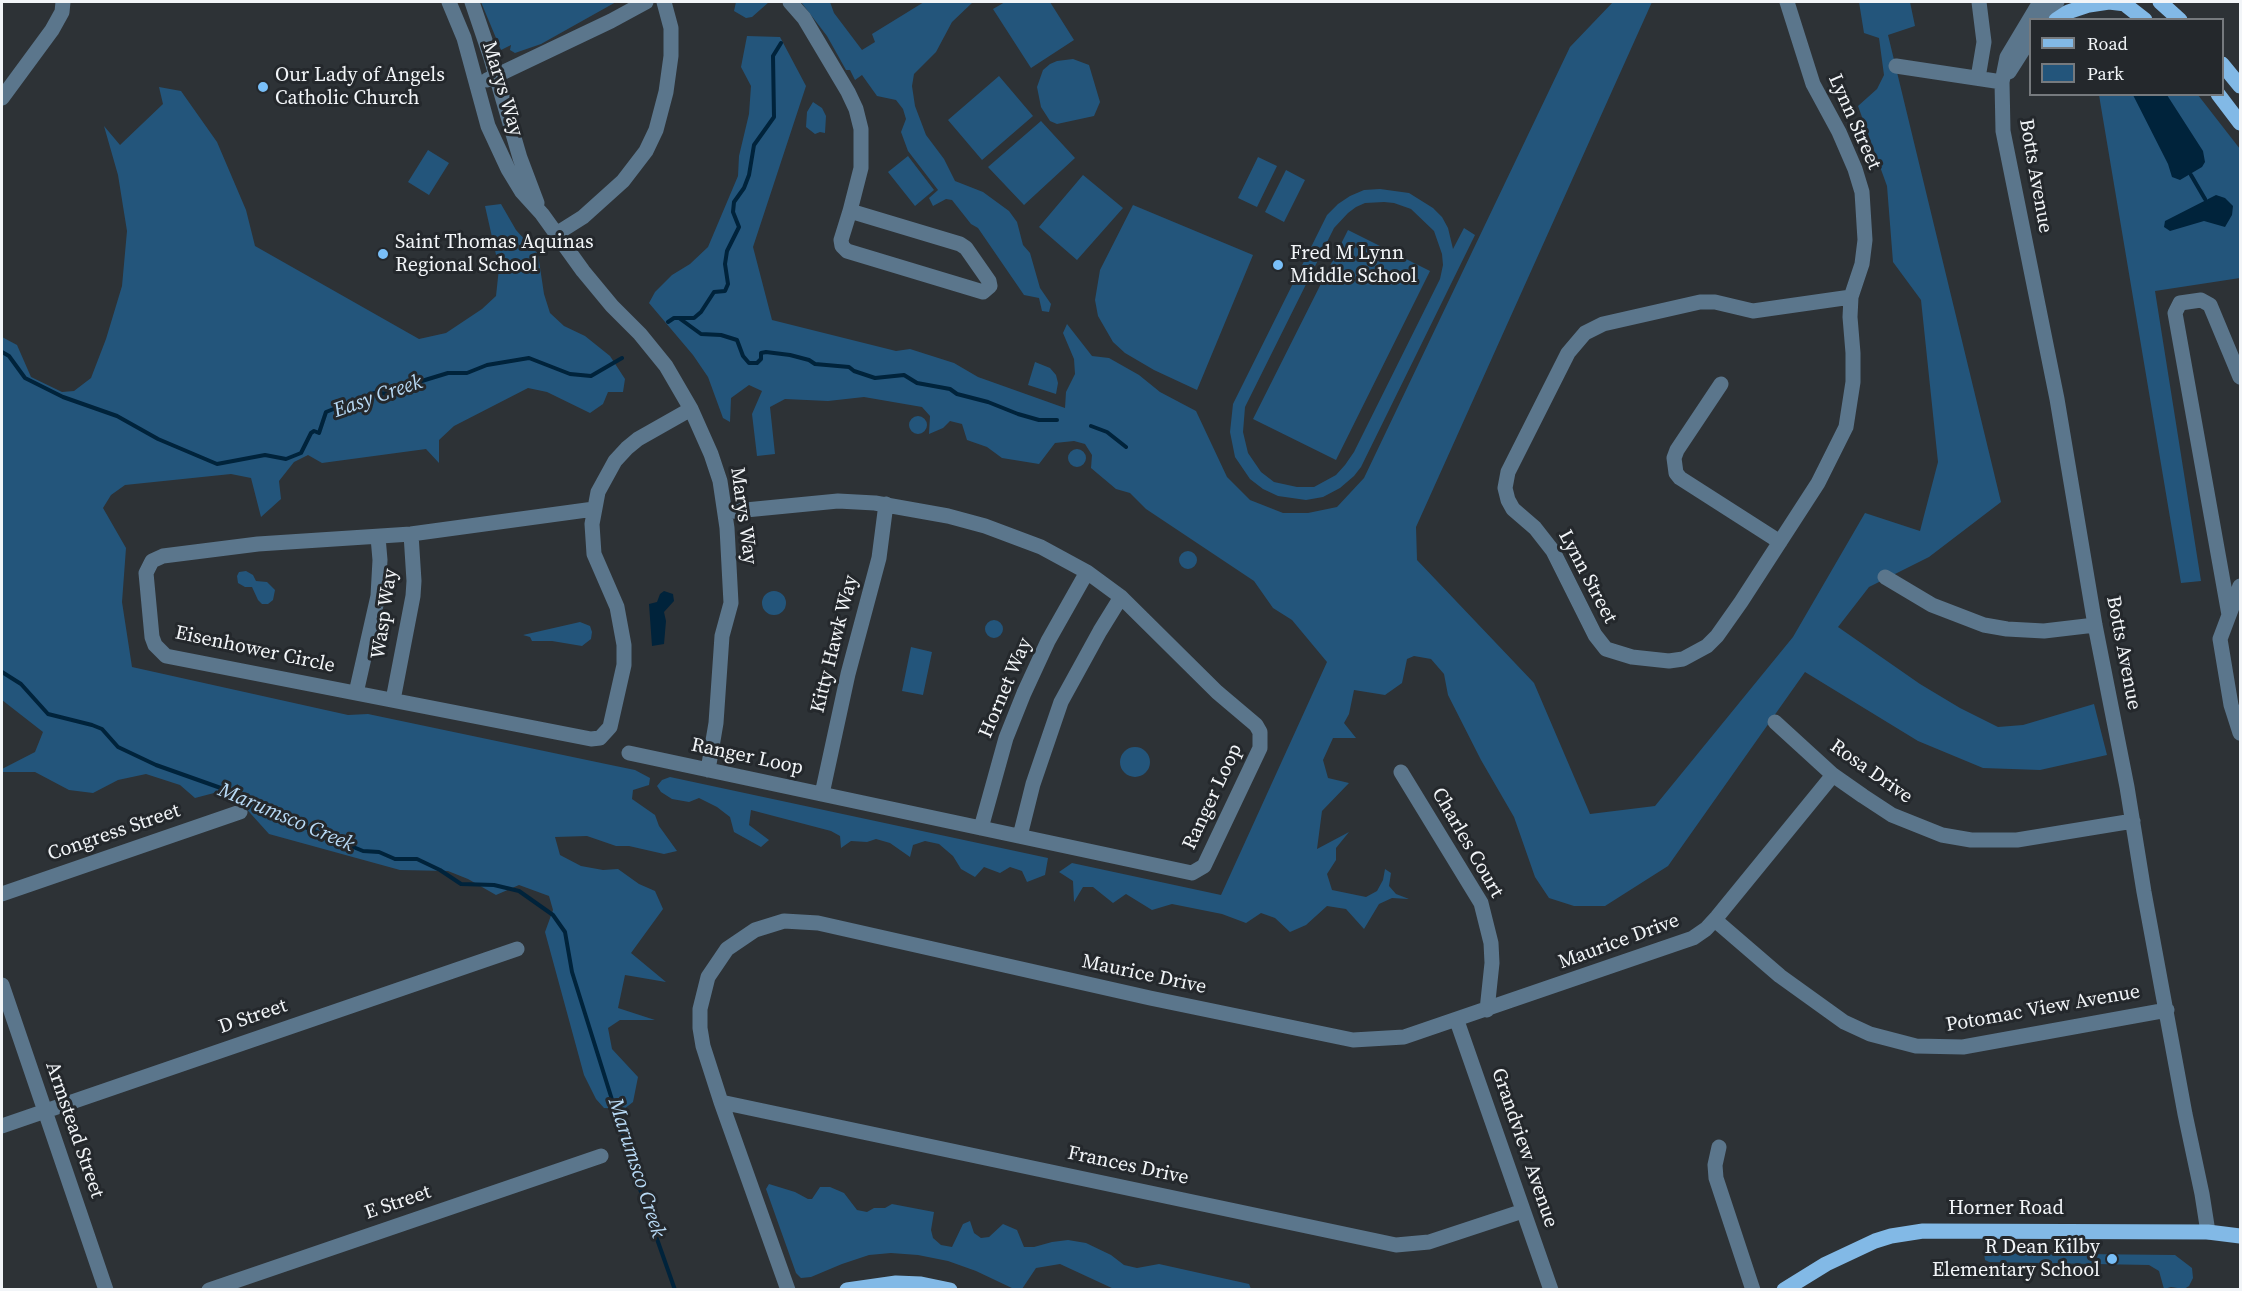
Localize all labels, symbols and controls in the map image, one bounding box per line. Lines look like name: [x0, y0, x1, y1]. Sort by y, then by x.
legend: [2029, 18, 2224, 96]
text: Road: [2087, 31, 2128, 56]
street label: Marys Way: [476, 39, 528, 139]
text: Park: [2087, 61, 2124, 86]
place label: Our Lady of Angels Catholic Church: [275, 64, 445, 111]
street label: Lynn Street: [1822, 70, 1886, 174]
marker: Our Lady of Angels Catholic Church: [256, 80, 270, 94]
street label: Botts Avenue: [2013, 117, 2057, 235]
place label: Saint Thomas Aquinas Regional School: [395, 231, 594, 278]
place label: Fred M Lynn Middle School: [1290, 242, 1417, 289]
marker: Saint Thomas Aquinas Regional School: [376, 247, 390, 261]
marker: Fred M Lynn Middle School: [1271, 258, 1285, 272]
water label: Easy Creek: [330, 370, 426, 424]
street label: Marys Way: [724, 466, 762, 566]
street label: Lynn Street: [1552, 526, 1622, 628]
street label: Wasp Way: [367, 567, 403, 661]
street label: Kitty Hawk Way: [806, 573, 864, 715]
street label: Botts Avenue: [2100, 594, 2146, 712]
street label: Eisenhower Circle: [173, 621, 337, 679]
street label: Hornet Way: [974, 634, 1038, 742]
street label: Ranger Loop: [689, 733, 805, 781]
street label: Rosa Drive: [1825, 735, 1917, 809]
street label: Ranger Loop: [1178, 740, 1248, 854]
water label: Marumsco Creek: [214, 778, 358, 858]
street label: Charles Court: [1426, 784, 1508, 902]
street label: Congress Street: [45, 799, 183, 867]
street label: Maurice Drive: [1555, 909, 1683, 975]
street label: Maurice Drive: [1080, 950, 1208, 1000]
street label: Potomac View Avenue: [1944, 980, 2142, 1038]
street label: D Street: [216, 994, 290, 1040]
street label: Armstead Street: [39, 1059, 109, 1201]
street label: Grandview Avenue: [1485, 1065, 1563, 1231]
water label: Marumsco Creek: [602, 1095, 670, 1241]
street label: Frances Drive: [1065, 1141, 1191, 1191]
street label: E Street: [362, 1181, 434, 1225]
street label: Horner Road: [1948, 1197, 2064, 1221]
place label: R Dean Kilby Elementary School: [1932, 1236, 2100, 1283]
marker: R Dean Kilby Elementary School: [2105, 1252, 2119, 1266]

